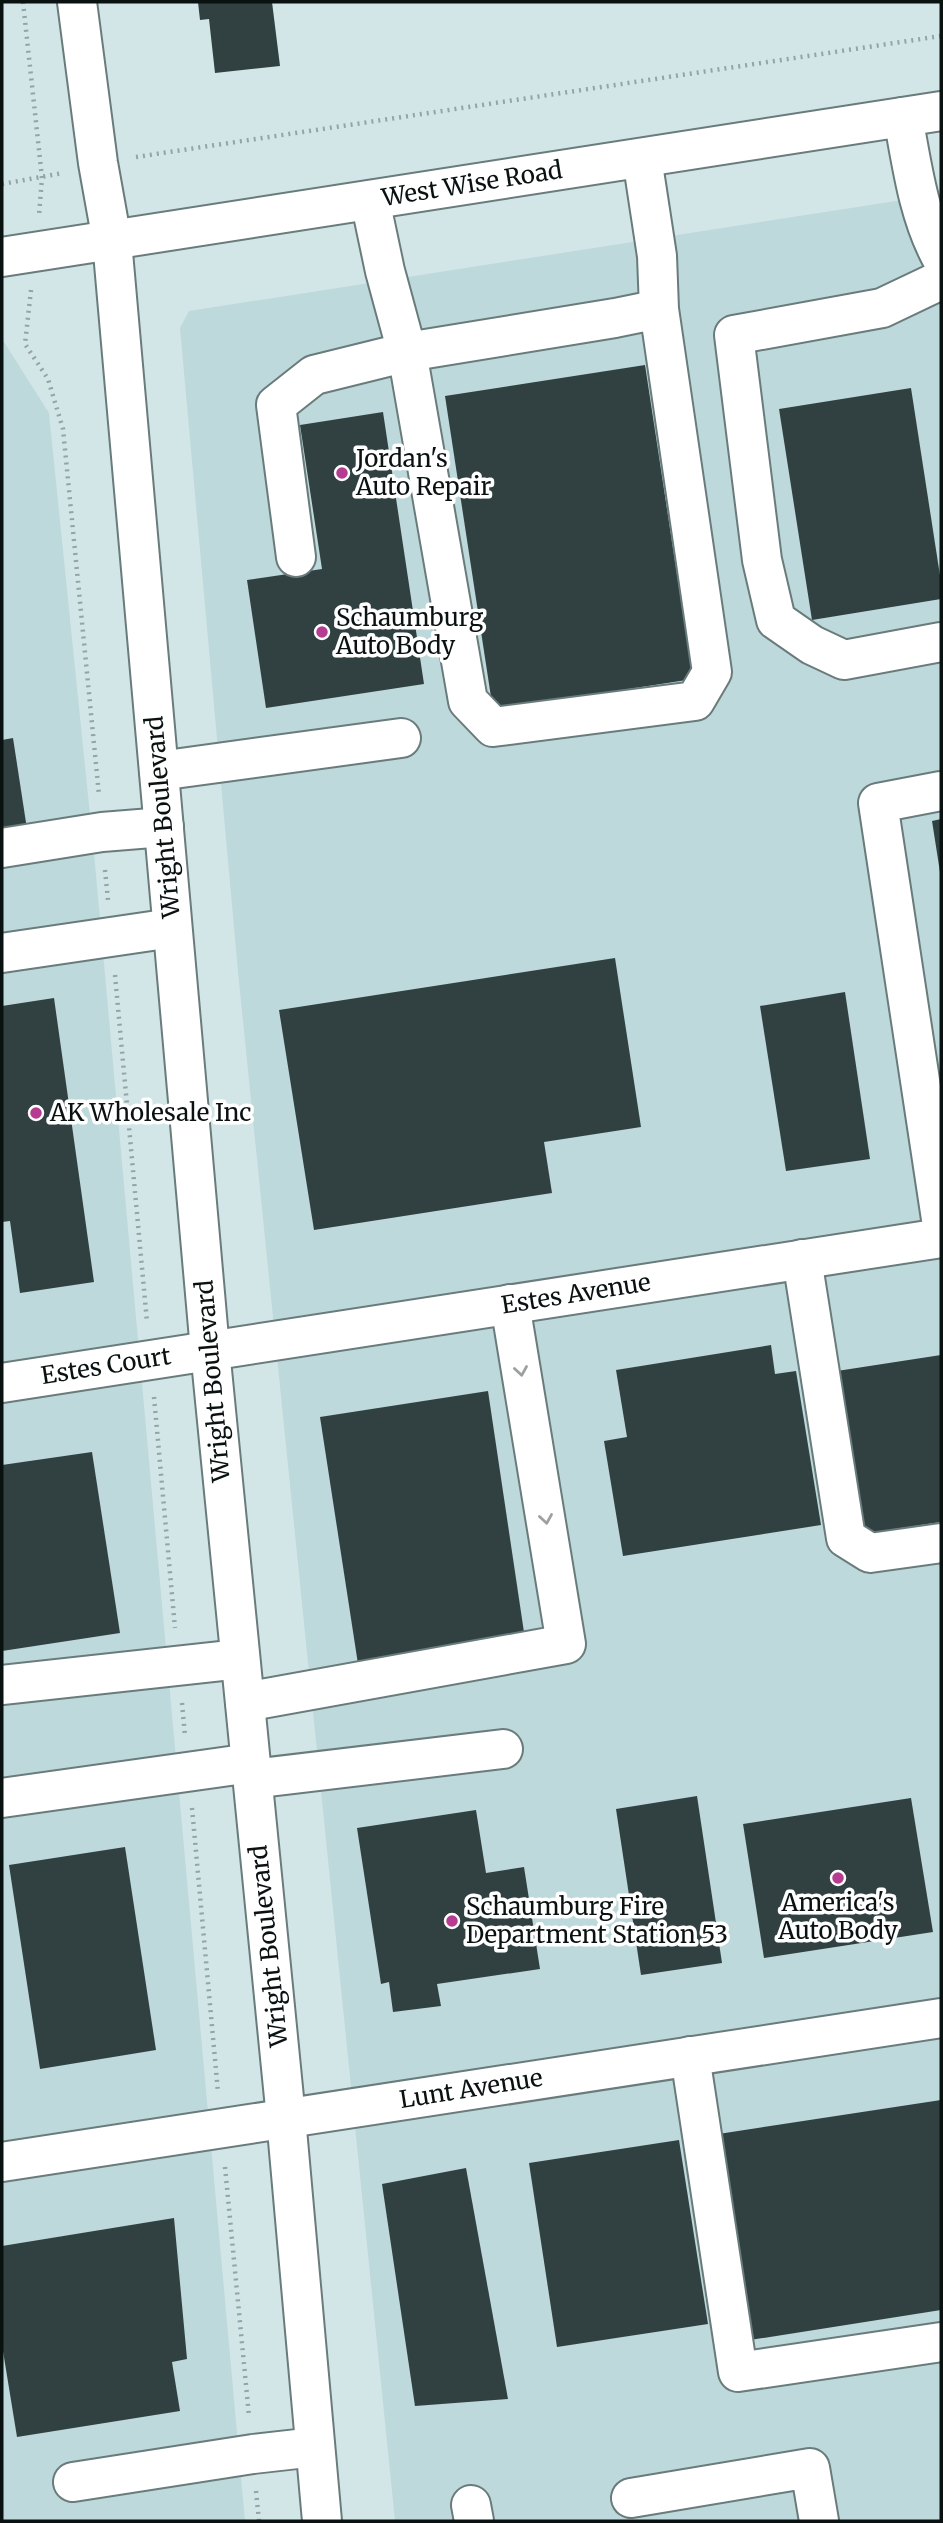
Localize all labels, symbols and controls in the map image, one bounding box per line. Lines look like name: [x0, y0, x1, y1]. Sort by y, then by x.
street label: West Wise Road: [378, 154, 564, 213]
place label: Jordan's Auto Repair: [355, 443, 492, 502]
marker: Jordan's Auto Repair: [334, 465, 350, 481]
place label: Schaumburg Auto Body: [335, 602, 484, 661]
marker: Schaumburg Auto Body: [314, 624, 330, 640]
street label: Wright Boulevard: [138, 715, 187, 920]
place label: AK Wholesale Inc: [49, 1097, 251, 1128]
marker: AK Wholesale Inc: [28, 1105, 44, 1121]
street label: Estes Avenue: [499, 1266, 653, 1321]
street label: Wright Boulevard: [188, 1279, 237, 1484]
street label: Estes Court: [39, 1340, 174, 1391]
one-way arrow: [513, 1365, 528, 1377]
one-way arrow: [538, 1513, 553, 1525]
street label: Wright Boulevard: [242, 1844, 295, 2050]
marker: America's Auto Body: [830, 1870, 846, 1886]
place label: America's Auto Body: [777, 1887, 898, 1946]
place label: Schaumburg Fire Department Station 53: [466, 1891, 728, 1950]
marker: Schaumburg Fire Department Station 53: [444, 1913, 460, 1929]
street label: Lunt Avenue: [397, 2062, 545, 2115]

